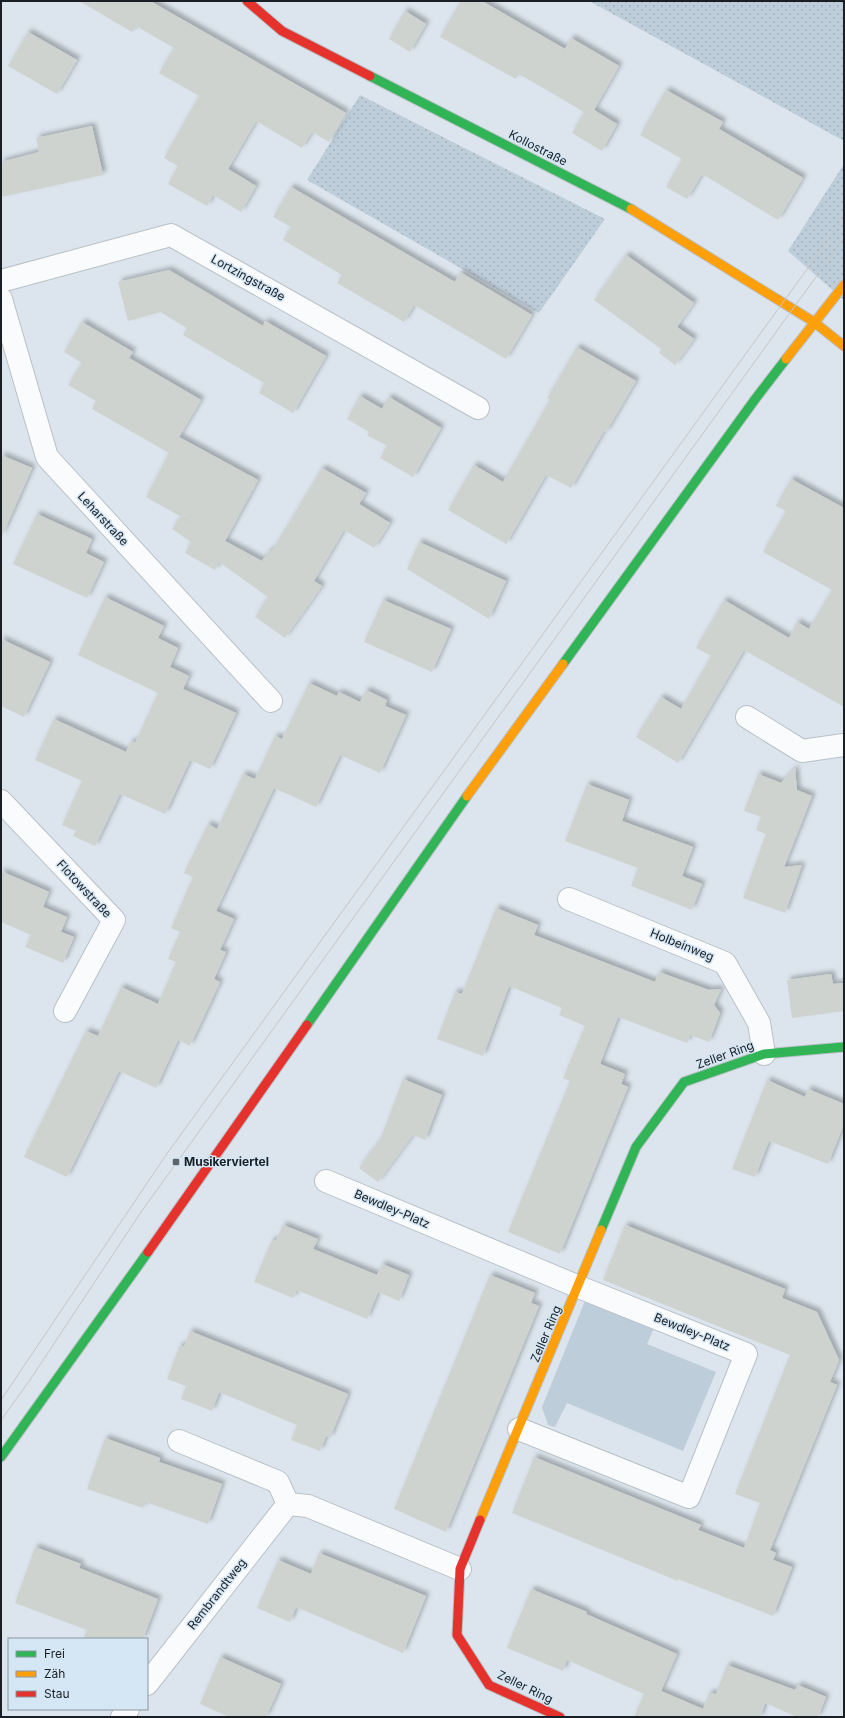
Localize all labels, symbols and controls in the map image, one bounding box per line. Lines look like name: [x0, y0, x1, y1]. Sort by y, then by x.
street label: Kollostraße: [506, 126, 570, 169]
street label: Lortzingstraße: [209, 251, 288, 304]
street label: Leharstraße: [75, 489, 132, 549]
street label: Flotowstraße: [54, 857, 115, 921]
street label: Holbeinweg: [648, 925, 716, 964]
street label: Zeller Ring: [694, 1037, 756, 1072]
place label: Musikerviertel: [184, 1154, 269, 1169]
marker: Musikerviertel: [171, 1157, 181, 1167]
street label: Bewdley-Platz: [352, 1186, 432, 1231]
street label: Zeller Ring: [527, 1303, 564, 1365]
street label: Bewdley-Platz: [652, 1309, 733, 1354]
street label: Rembrandtweg: [184, 1555, 249, 1632]
legend: [8, 1638, 148, 1710]
text: Frei: [44, 1646, 65, 1661]
text: Zäh: [44, 1666, 65, 1681]
street label: Zeller Ring: [495, 1667, 556, 1707]
text: Stau: [44, 1686, 70, 1701]

